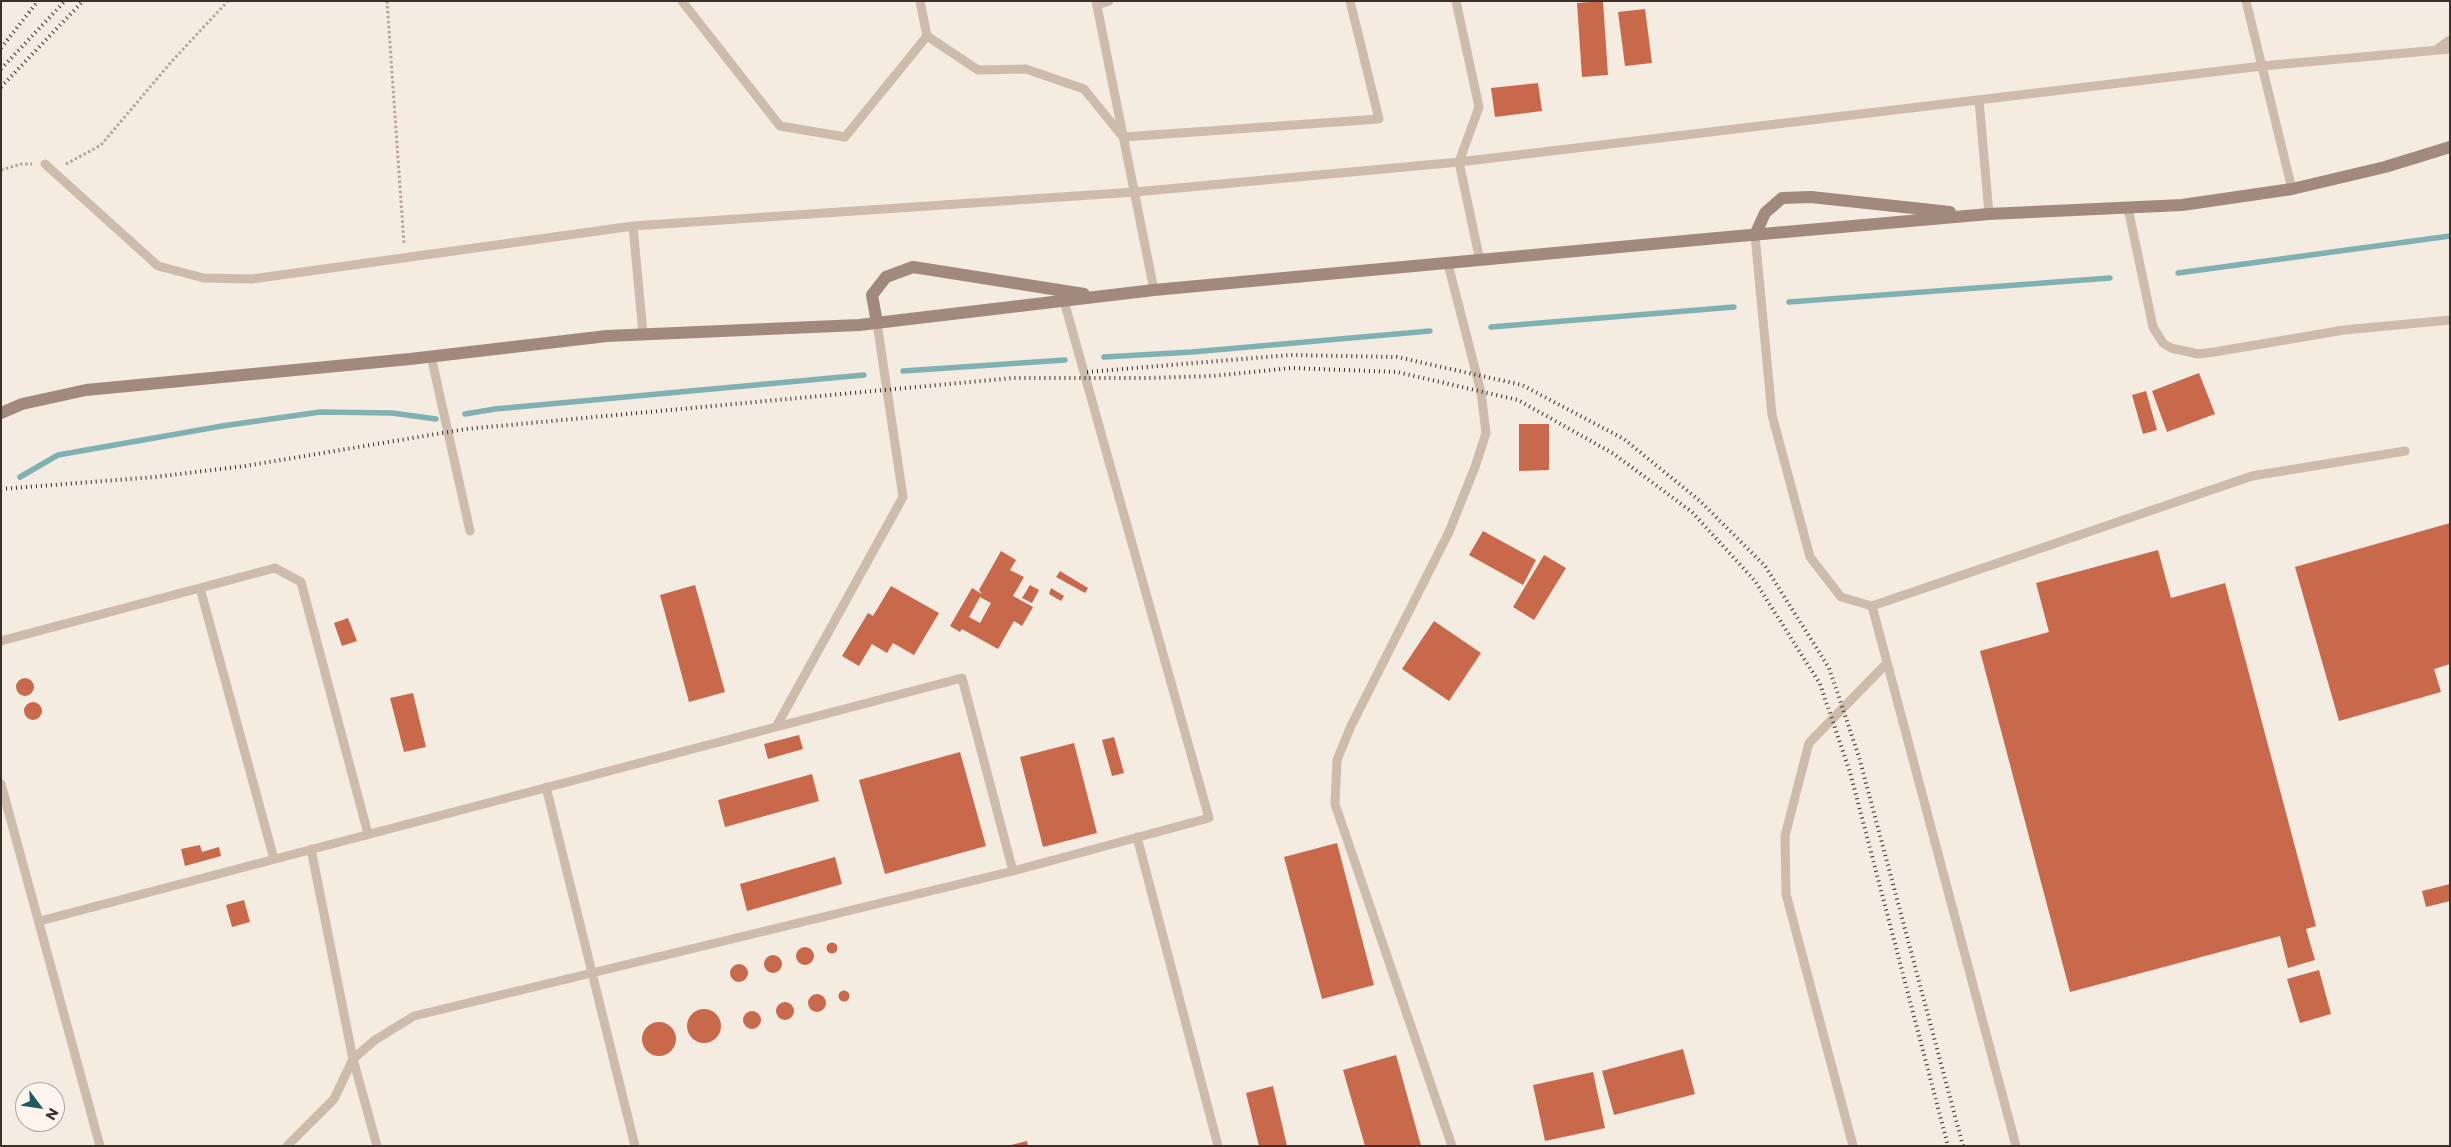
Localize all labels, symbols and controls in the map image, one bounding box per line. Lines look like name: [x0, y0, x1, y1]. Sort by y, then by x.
north arrow: [15, 1082, 65, 1132]
text: N: [41, 1105, 63, 1124]

